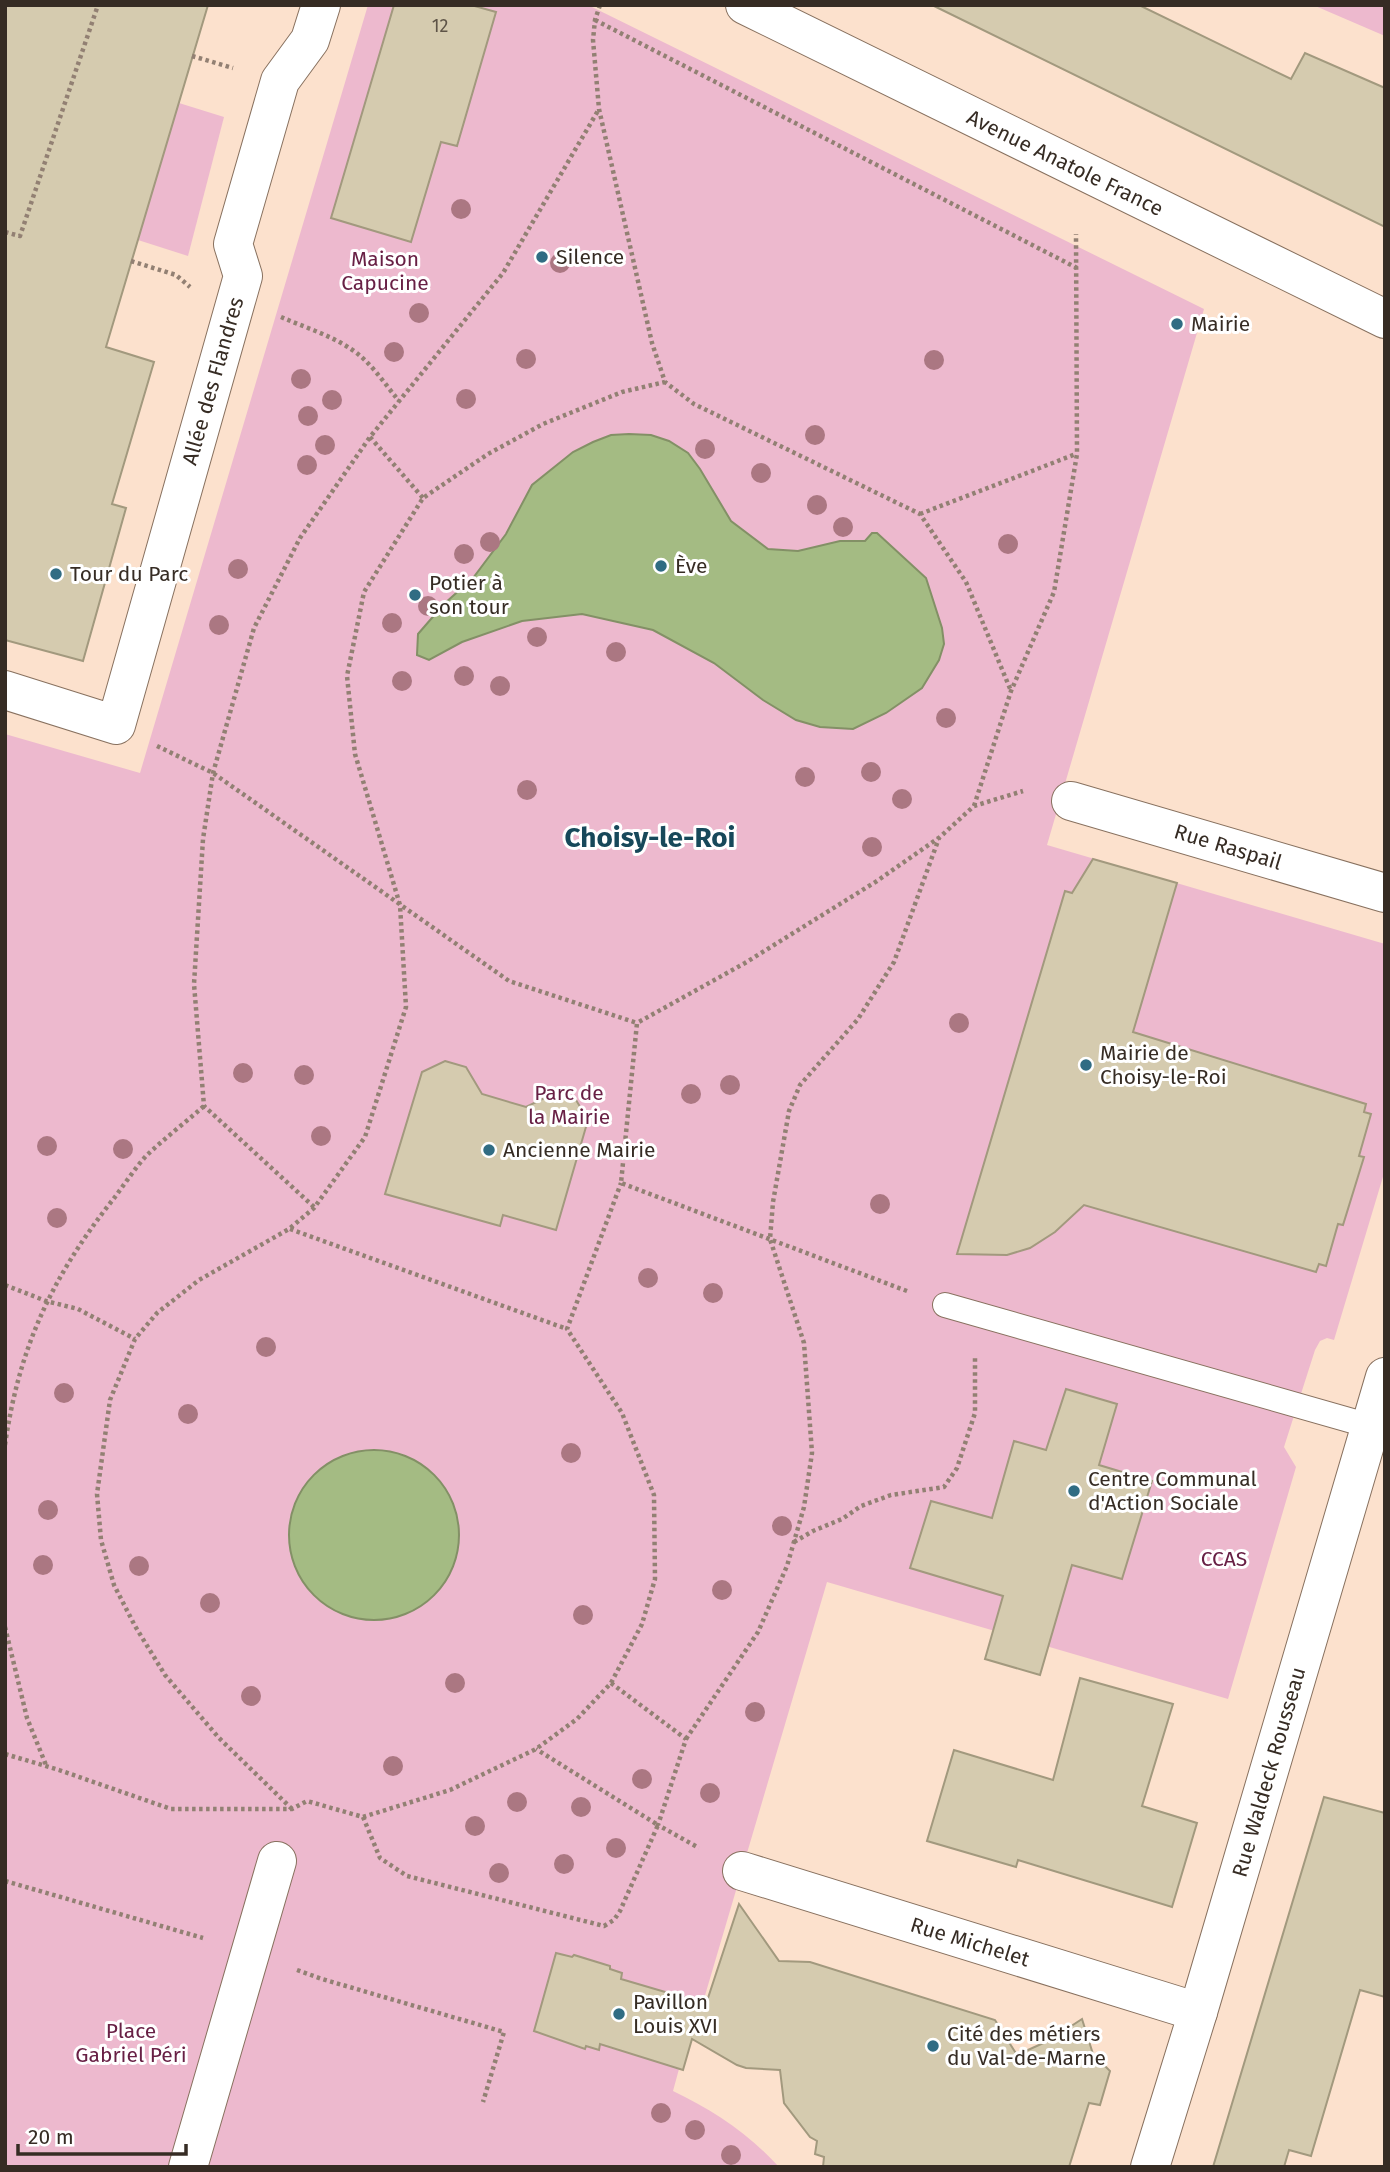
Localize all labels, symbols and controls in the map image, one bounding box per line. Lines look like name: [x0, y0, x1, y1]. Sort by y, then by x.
house number: 12: [432, 15, 448, 37]
street label: Avenue Anatole France: [963, 104, 1167, 222]
place label: Silence: [556, 244, 624, 270]
park label: Maison Capucine: [341, 246, 429, 296]
marker: Silence: [534, 249, 550, 265]
street label: Allée des Flandres: [177, 294, 249, 468]
place label: Mairie: [1191, 311, 1250, 337]
marker: Mairie: [1169, 316, 1185, 332]
place label: Ève: [675, 553, 708, 579]
marker: Ève: [653, 558, 669, 574]
place label: Tour du Parc: [70, 561, 188, 587]
marker: Tour du Parc: [48, 566, 64, 582]
place label: Potier à son tour: [429, 570, 509, 620]
marker: Potier à son tour: [407, 587, 423, 603]
street label: Rue Raspail: [1171, 818, 1285, 876]
district label: Choisy-le-Roi: [565, 821, 735, 854]
place label: Mairie de Choisy-le-Roi: [1100, 1040, 1227, 1090]
marker: Mairie de Choisy-le-Roi: [1078, 1057, 1094, 1073]
park label: Parc de la Mairie: [528, 1080, 610, 1130]
place label: Ancienne Mairie: [503, 1137, 656, 1163]
marker: Ancienne Mairie: [481, 1142, 497, 1158]
place label: Centre Communal d'Action Sociale: [1088, 1466, 1257, 1516]
marker: Centre Communal d'Action Sociale: [1066, 1483, 1082, 1499]
park label: CCAS: [1201, 1546, 1247, 1572]
street label: Rue Waldeck Rousseau: [1227, 1664, 1311, 1880]
street label: Rue Michelet: [907, 1912, 1033, 1973]
place label: Pavillon Louis XVI: [633, 1989, 718, 2039]
marker: Pavillon Louis XVI: [611, 2006, 627, 2022]
park label: Place Gabriel Péri: [75, 2018, 187, 2068]
place label: Cité des métiers du Val-de-Marne: [947, 2021, 1106, 2071]
marker: Cité des métiers du Val-de-Marne: [925, 2038, 941, 2054]
scale bar: [18, 2112, 186, 2156]
text: 20 m: [28, 2124, 74, 2150]

